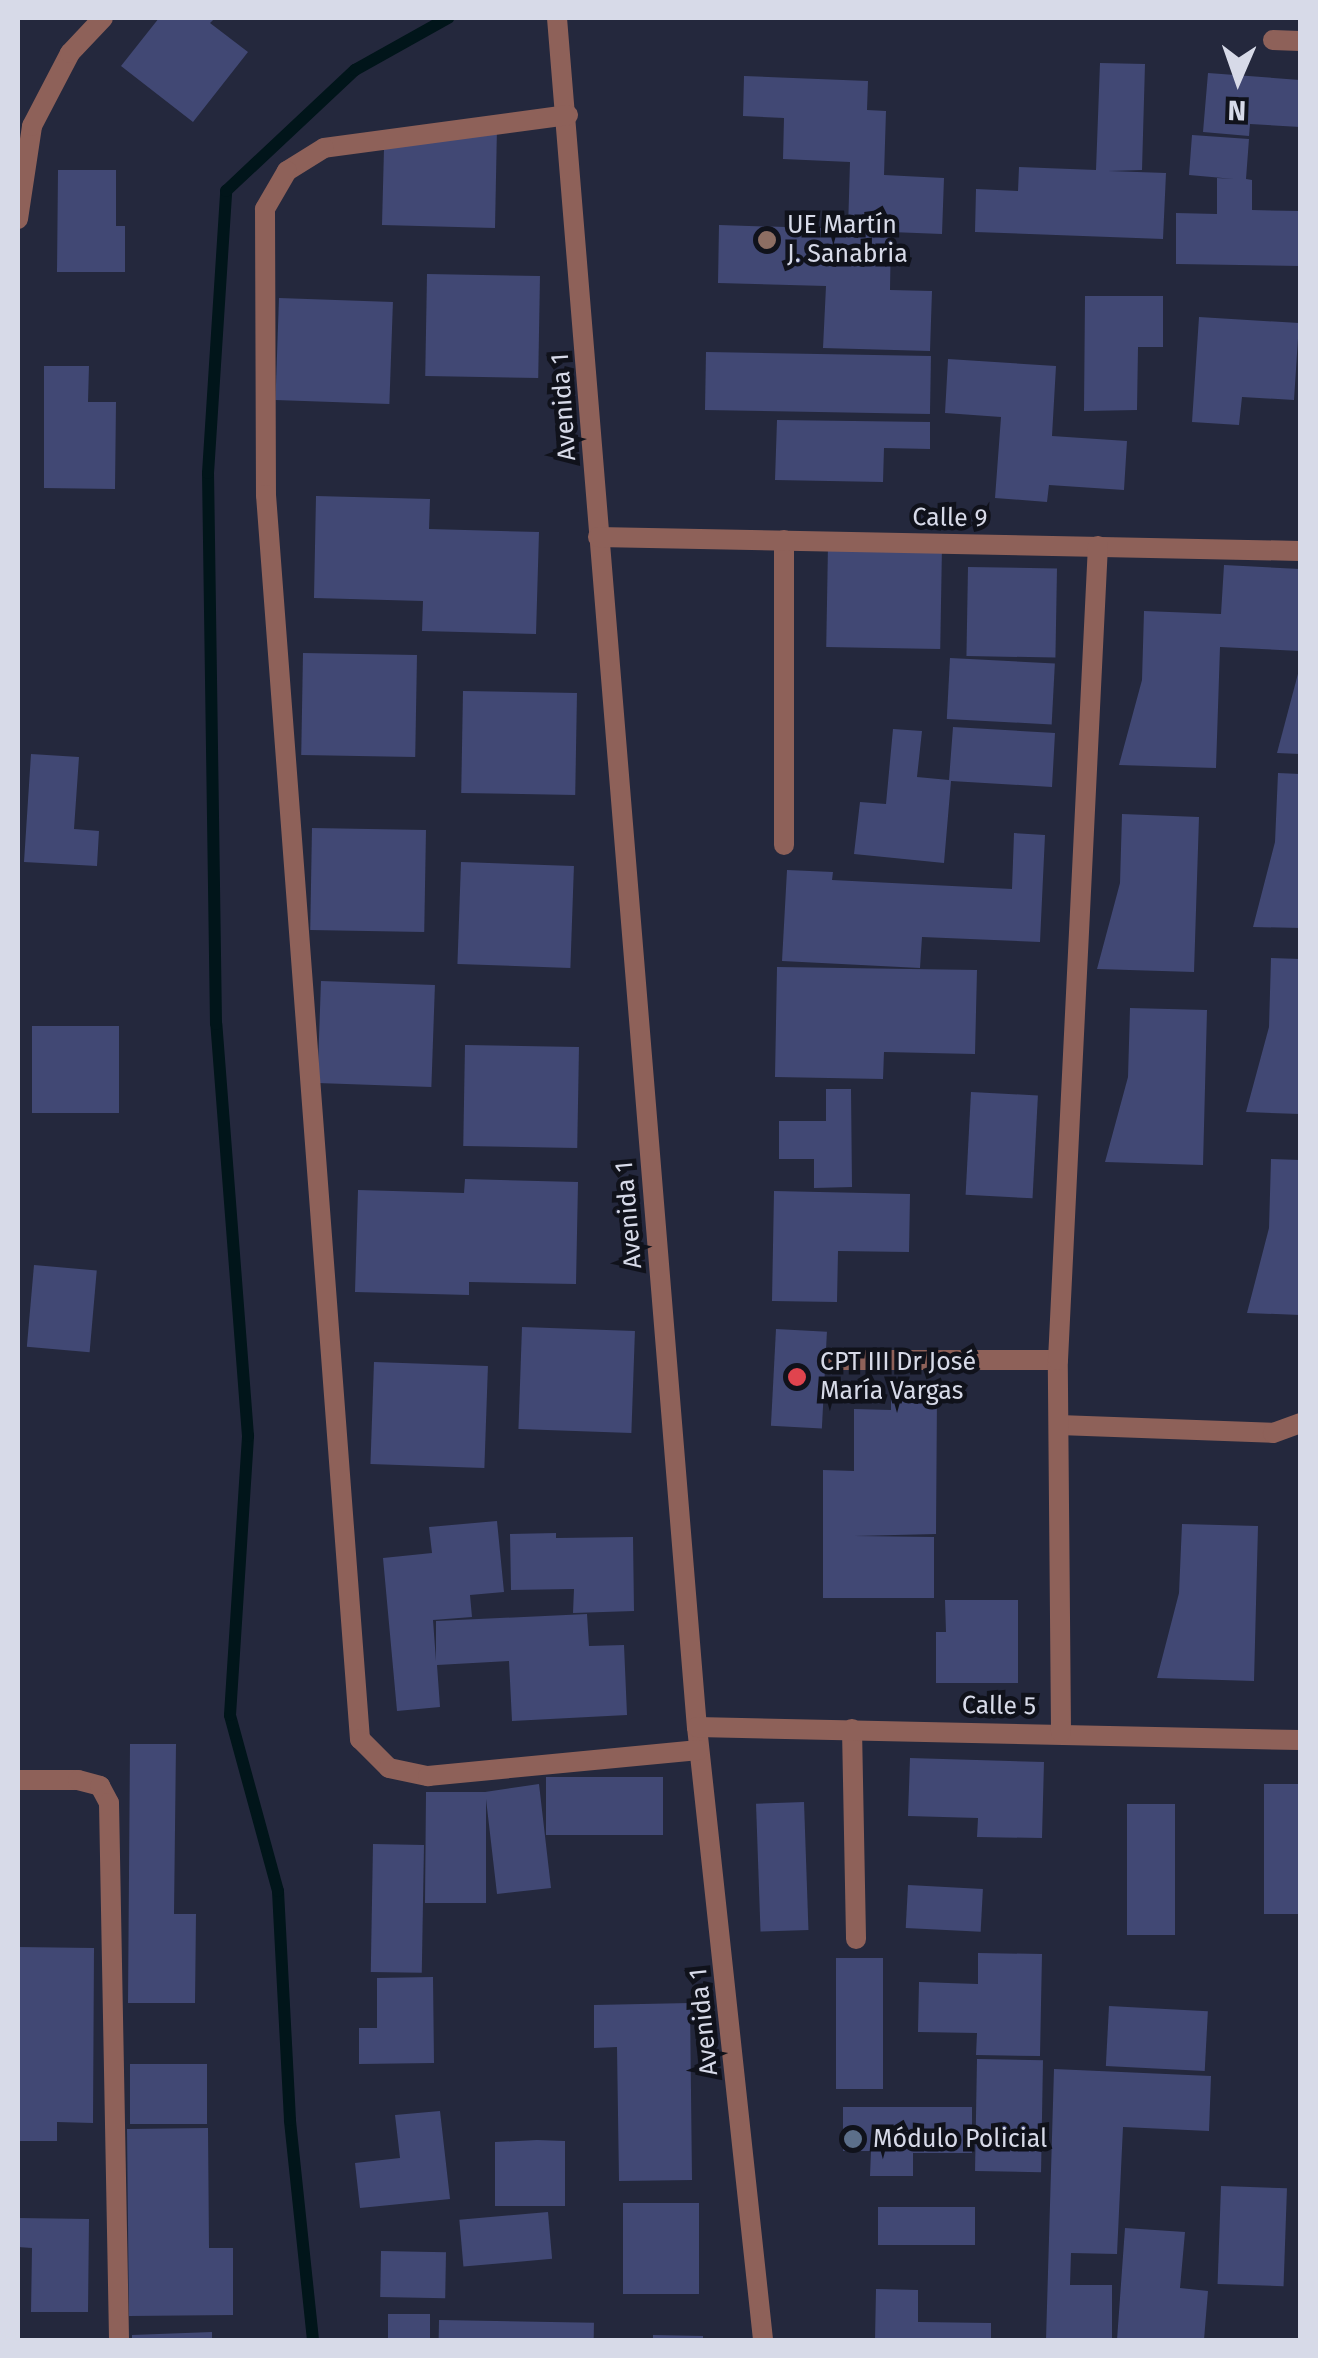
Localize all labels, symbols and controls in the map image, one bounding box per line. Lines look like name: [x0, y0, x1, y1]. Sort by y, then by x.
north arrow: [1188, 30, 1288, 130]
text: N: [1227, 94, 1247, 127]
place label: UE Martín J. Sanabria: [787, 211, 908, 270]
marker: UE Martín J. Sanabria: [756, 229, 778, 251]
street label: Avenida 1: [545, 352, 583, 462]
street label: Calle 9: [912, 502, 988, 534]
street label: Avenida 1: [609, 1160, 649, 1270]
place label: CPT III Dr José María Vargas: [820, 1348, 976, 1407]
marker: CPT III Dr José María Vargas: [784, 1364, 810, 1390]
street label: Calle 5: [962, 1690, 1036, 1722]
street label: Avenida 1: [683, 1967, 725, 2077]
place label: Módulo Policial: [873, 2124, 1047, 2154]
marker: Módulo Policial: [842, 2128, 864, 2150]

